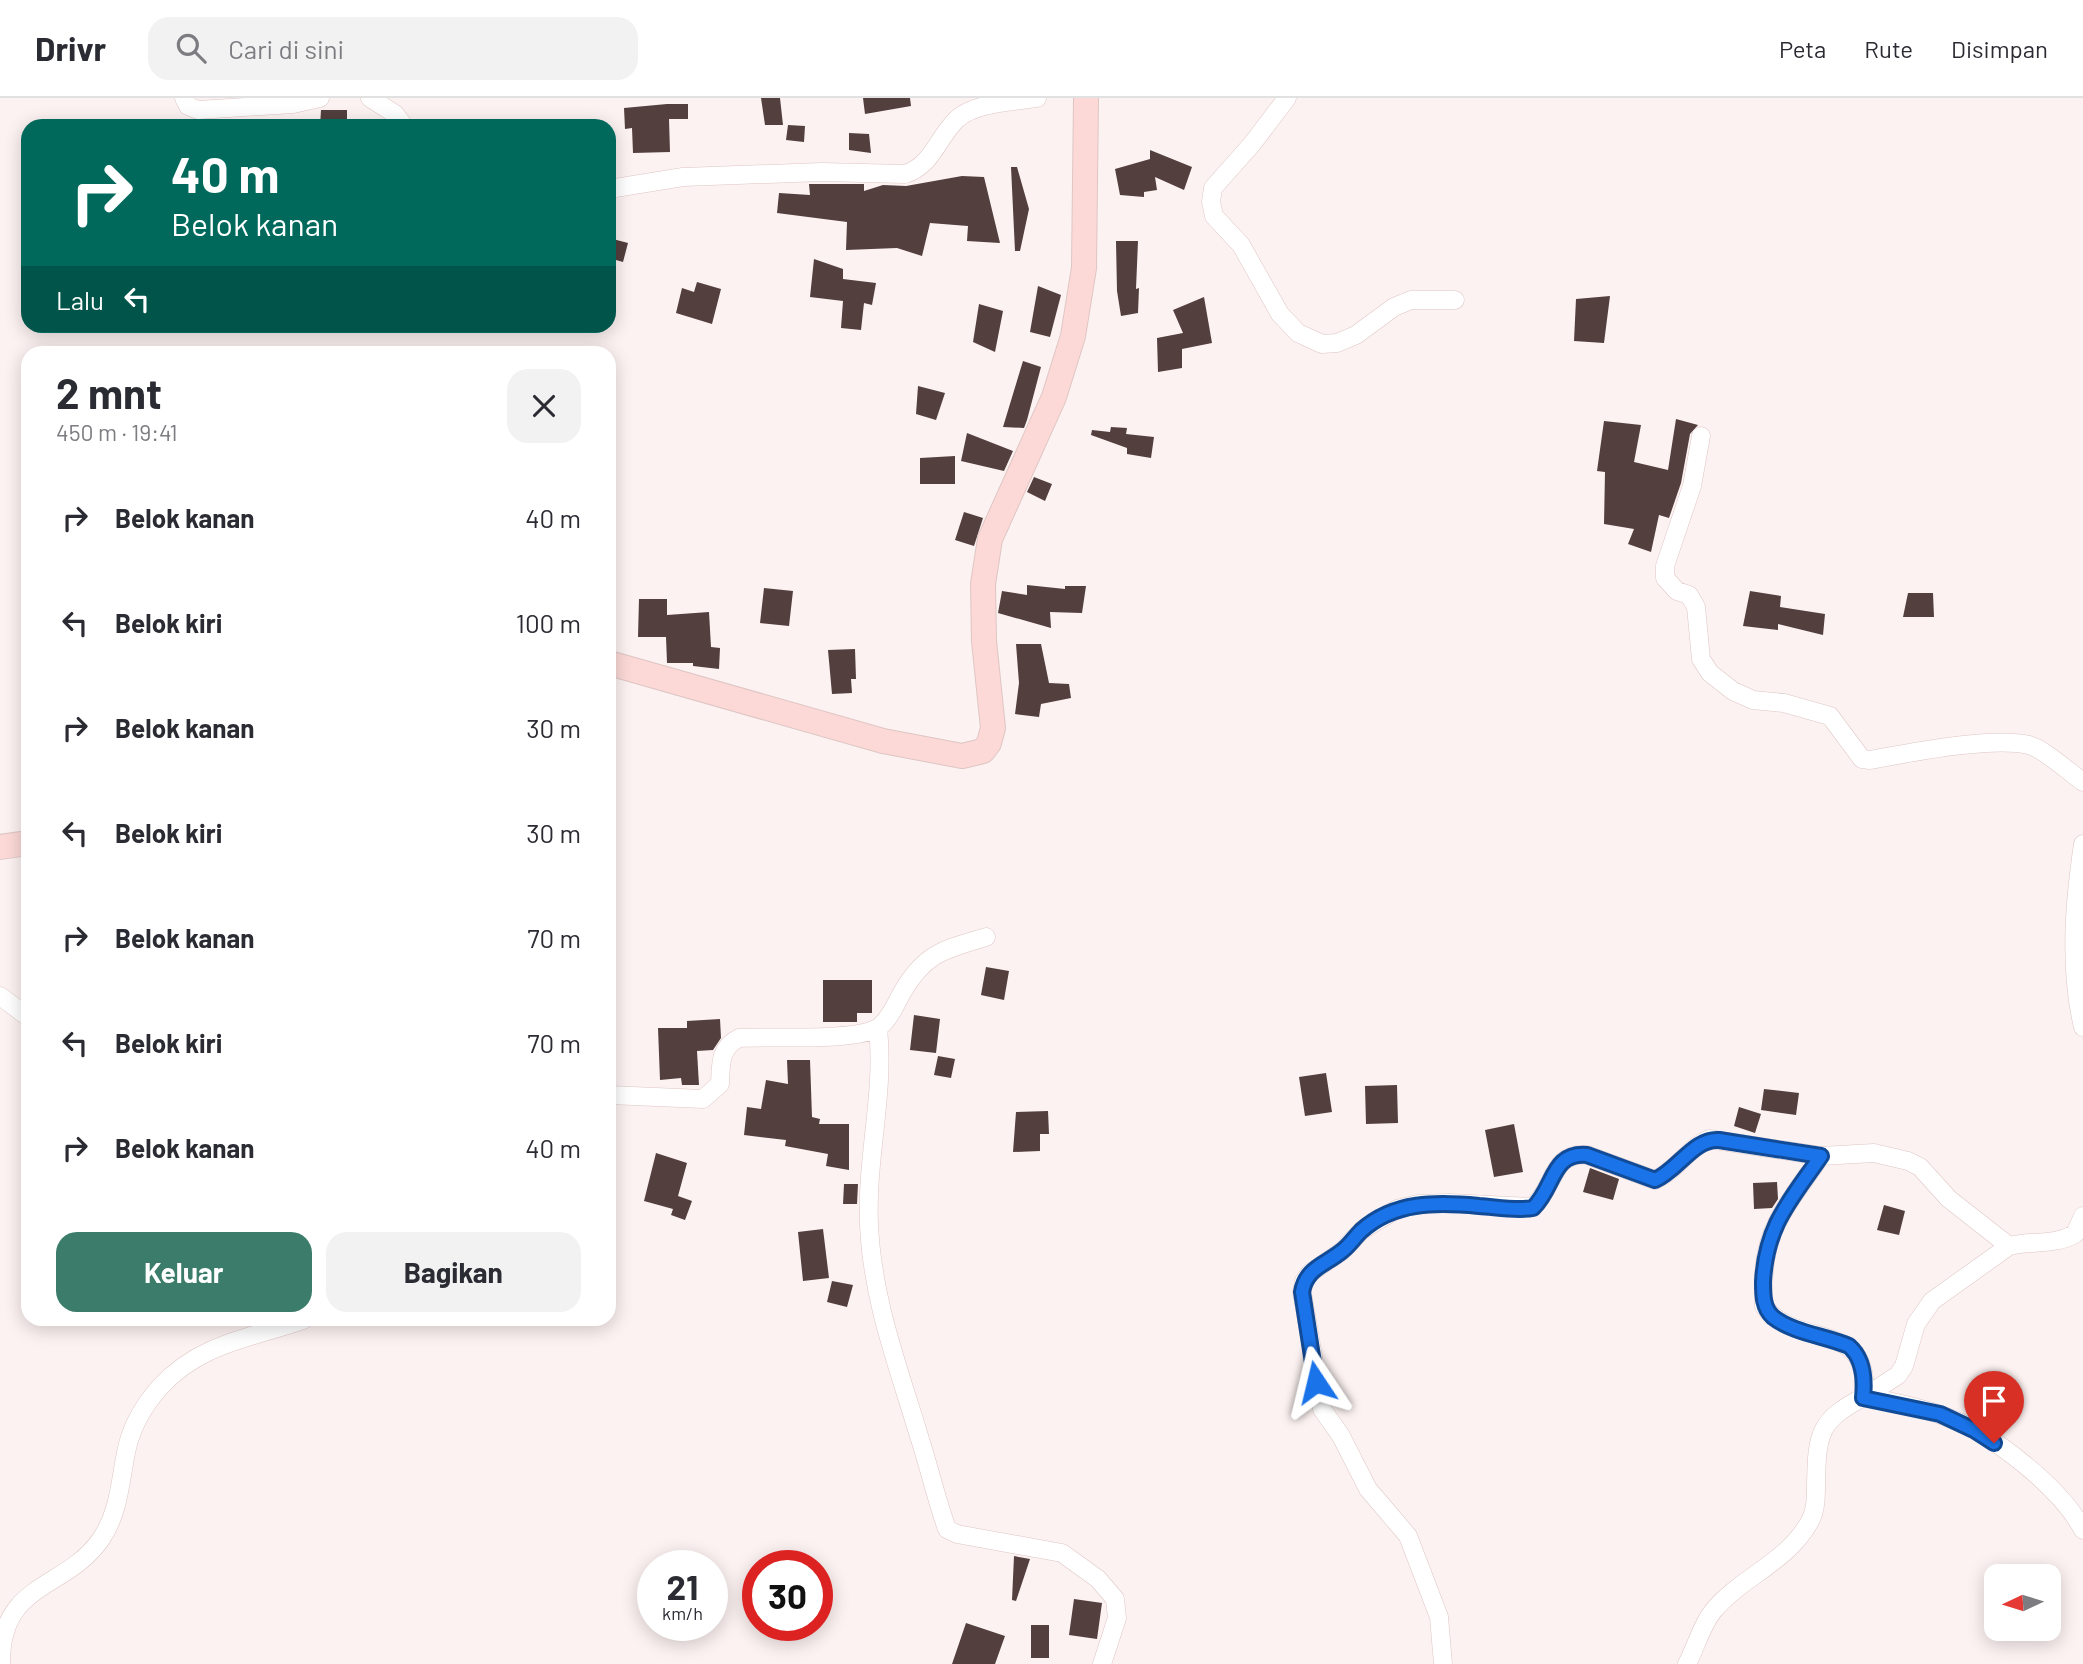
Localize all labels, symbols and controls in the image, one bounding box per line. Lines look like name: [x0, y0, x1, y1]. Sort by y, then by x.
search box: [148, 17, 638, 80]
text: Drivr: [35, 28, 106, 68]
icon: search: [172, 29, 210, 67]
text: Cari di sini: [228, 33, 344, 64]
text: Peta: [1779, 34, 1826, 63]
text: Rute: [1864, 34, 1913, 63]
text: Disimpan: [1951, 34, 2048, 63]
text: 40 m: [171, 144, 279, 203]
icon: right: [56, 147, 147, 238]
text: Belok kanan: [171, 204, 338, 242]
icon: left: [118, 280, 156, 318]
text: Lalu: [56, 284, 104, 315]
text: 2 mnt: [56, 367, 162, 417]
button: close: [507, 369, 581, 443]
text: 450 m · 19:41: [56, 418, 178, 446]
icon: right: [56, 499, 94, 537]
text: Belok kanan: [115, 502, 254, 533]
text: 40 m: [525, 502, 581, 533]
icon: left: [56, 604, 94, 642]
text: Belok kiri: [115, 607, 222, 638]
text: 100 m: [516, 607, 581, 638]
icon: right: [56, 709, 94, 747]
text: Belok kanan: [115, 712, 254, 743]
text: 30 m: [526, 712, 581, 743]
icon: left: [56, 814, 94, 852]
text: Belok kiri: [115, 817, 222, 848]
text: 30 m: [526, 817, 581, 848]
icon: right: [56, 919, 94, 957]
text: Belok kanan: [115, 922, 254, 953]
text: 70 m: [527, 922, 581, 953]
icon: left: [56, 1024, 94, 1062]
text: Belok kiri: [115, 1027, 222, 1058]
text: 70 m: [527, 1027, 581, 1058]
icon: right: [56, 1129, 94, 1167]
text: Belok kanan: [115, 1132, 254, 1163]
text: 40 m: [525, 1132, 581, 1163]
button: Keluar: [56, 1232, 312, 1312]
button: Bagikan: [326, 1232, 581, 1312]
position arrow: [1279, 1345, 1353, 1419]
pin: [1964, 1371, 2024, 1443]
icon: arrive: [1975, 1382, 2013, 1420]
speed limit sign: 30: [742, 1550, 833, 1641]
north arrow: [1984, 1564, 2062, 1642]
map controls: [1984, 1564, 2061, 1641]
text: 21: [667, 1565, 698, 1607]
text: km/h: [662, 1602, 703, 1624]

